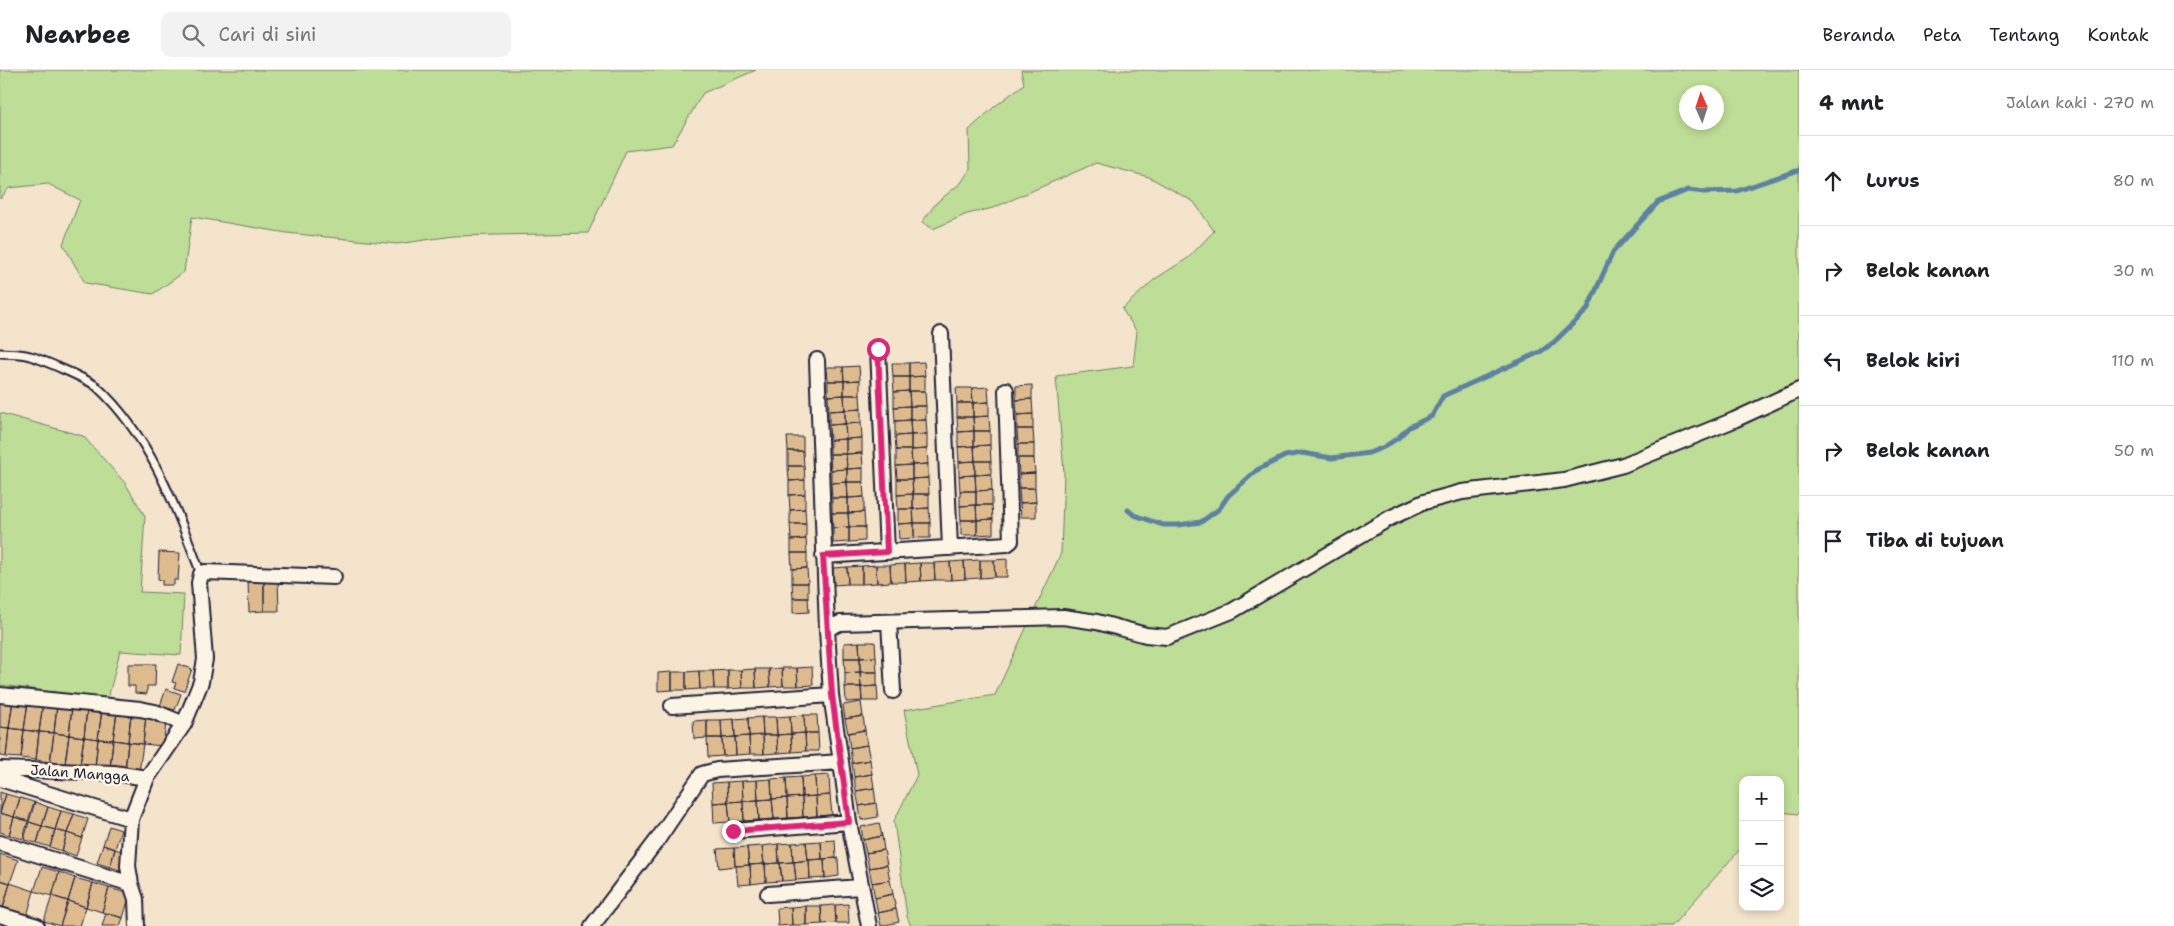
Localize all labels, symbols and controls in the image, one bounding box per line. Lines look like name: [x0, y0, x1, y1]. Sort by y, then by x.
search box: [161, 12, 511, 57]
text: Nearbee: [25, 19, 131, 51]
icon: search: [179, 21, 207, 49]
text: Cari di sini: [219, 22, 316, 47]
text: Beranda: [1823, 23, 1895, 47]
text: Peta: [1923, 23, 1961, 47]
text: Tentang: [1989, 23, 2060, 47]
text: Kontak: [2088, 23, 2149, 47]
north arrow: [1679, 85, 1724, 130]
text: 4 mnt: [1819, 89, 1884, 117]
text: Jalan kaki · 270 m: [2006, 92, 2154, 113]
icon: ahead: [1819, 167, 1847, 195]
text: Lurus: [1866, 168, 1920, 193]
text: 80 m: [2113, 170, 2154, 191]
icon: right: [1819, 257, 1847, 285]
text: Belok kanan: [1866, 258, 1990, 283]
text: 30 m: [2113, 260, 2154, 281]
route start: [867, 338, 890, 361]
icon: left: [1819, 347, 1847, 375]
text: Belok kiri: [1866, 348, 1960, 373]
text: 110 m: [2111, 350, 2154, 371]
icon: right: [1819, 437, 1847, 465]
text: Belok kanan: [1866, 438, 1990, 463]
text: 50 m: [2114, 440, 2154, 461]
icon: arrive: [1819, 527, 1847, 555]
text: Tiba di tujuan: [1866, 528, 2004, 553]
street label: Jalan Mangga: [30, 761, 131, 785]
map controls: [1739, 776, 1784, 911]
button: +: [1739, 776, 1784, 821]
route end: [722, 820, 745, 843]
button: −: [1739, 821, 1784, 866]
button: layers: [1739, 866, 1784, 911]

